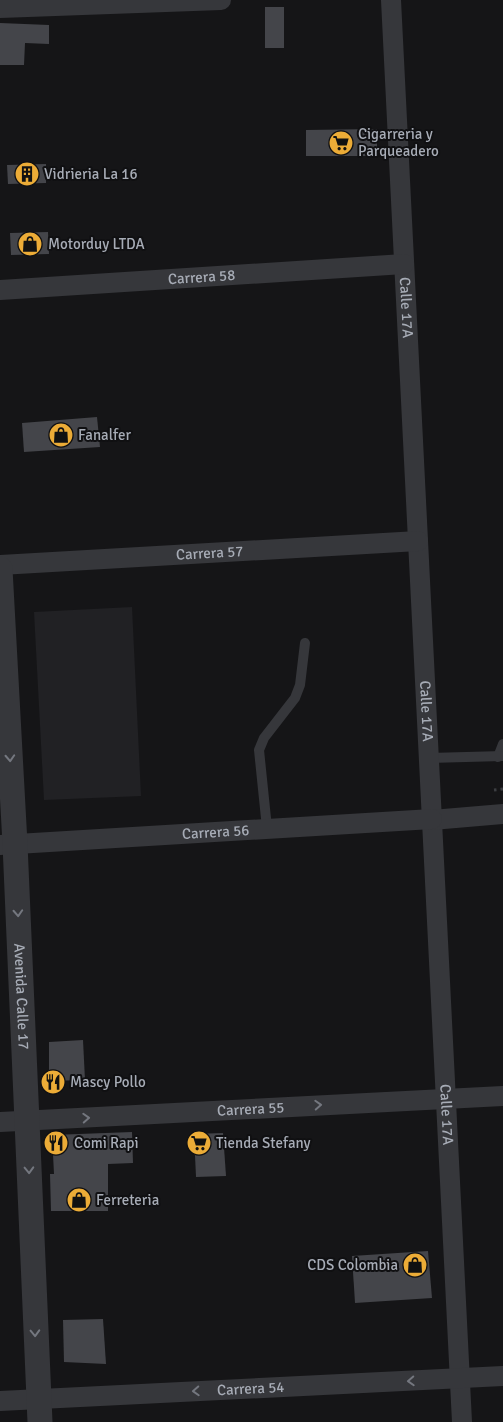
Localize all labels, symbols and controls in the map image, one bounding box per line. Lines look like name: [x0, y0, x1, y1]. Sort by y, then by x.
place label: Cigarreria y Parqueadero: [358, 125, 439, 160]
supermarket icon: Cigarreria y Parqueadero: [328, 130, 354, 156]
building icon: Vidrieria La 16: [14, 161, 40, 187]
place label: Vidrieria La 16: [44, 165, 138, 183]
shop icon: Motorduy LTDA: [17, 231, 43, 257]
place label: Motorduy LTDA: [48, 235, 145, 253]
street label: Carrera 58: [167, 266, 236, 288]
street label: Calle 17A: [396, 277, 417, 339]
shop icon: Fanalfer: [48, 422, 74, 448]
place label: Fanalfer: [78, 426, 131, 444]
street label: Carrera 57: [175, 542, 244, 564]
street label: Calle 17A: [416, 680, 437, 742]
one-way arrow: [4, 754, 15, 762]
street label: Carrera 56: [181, 821, 250, 843]
one-way arrow: [12, 909, 23, 917]
street label: Avenida Calle 17: [10, 943, 33, 1050]
restaurant icon: Mascy Pollo: [40, 1069, 66, 1095]
place label: Mascy Pollo: [70, 1073, 146, 1091]
street label: Calle 17A: [436, 1084, 457, 1146]
street label: Carrera 55: [217, 1098, 285, 1120]
one-way arrow: [314, 1100, 322, 1111]
one-way arrow: [82, 1112, 90, 1123]
restaurant icon: Comi Rapi: [43, 1130, 69, 1156]
supermarket icon: Tienda Stefany: [186, 1130, 212, 1156]
place label: Comi Rapi: [74, 1134, 139, 1152]
place label: Tienda Stefany: [216, 1134, 311, 1152]
one-way arrow: [23, 1166, 34, 1174]
shop icon: Ferreteria: [66, 1187, 92, 1213]
place label: Ferreteria: [96, 1191, 159, 1209]
shop icon: CDS Colombia: [402, 1252, 428, 1278]
place label: CDS Colombia: [307, 1256, 398, 1274]
one-way arrow: [30, 1329, 41, 1337]
one-way arrow: [407, 1375, 415, 1386]
street label: Carrera 54: [217, 1378, 285, 1399]
one-way arrow: [192, 1386, 200, 1397]

